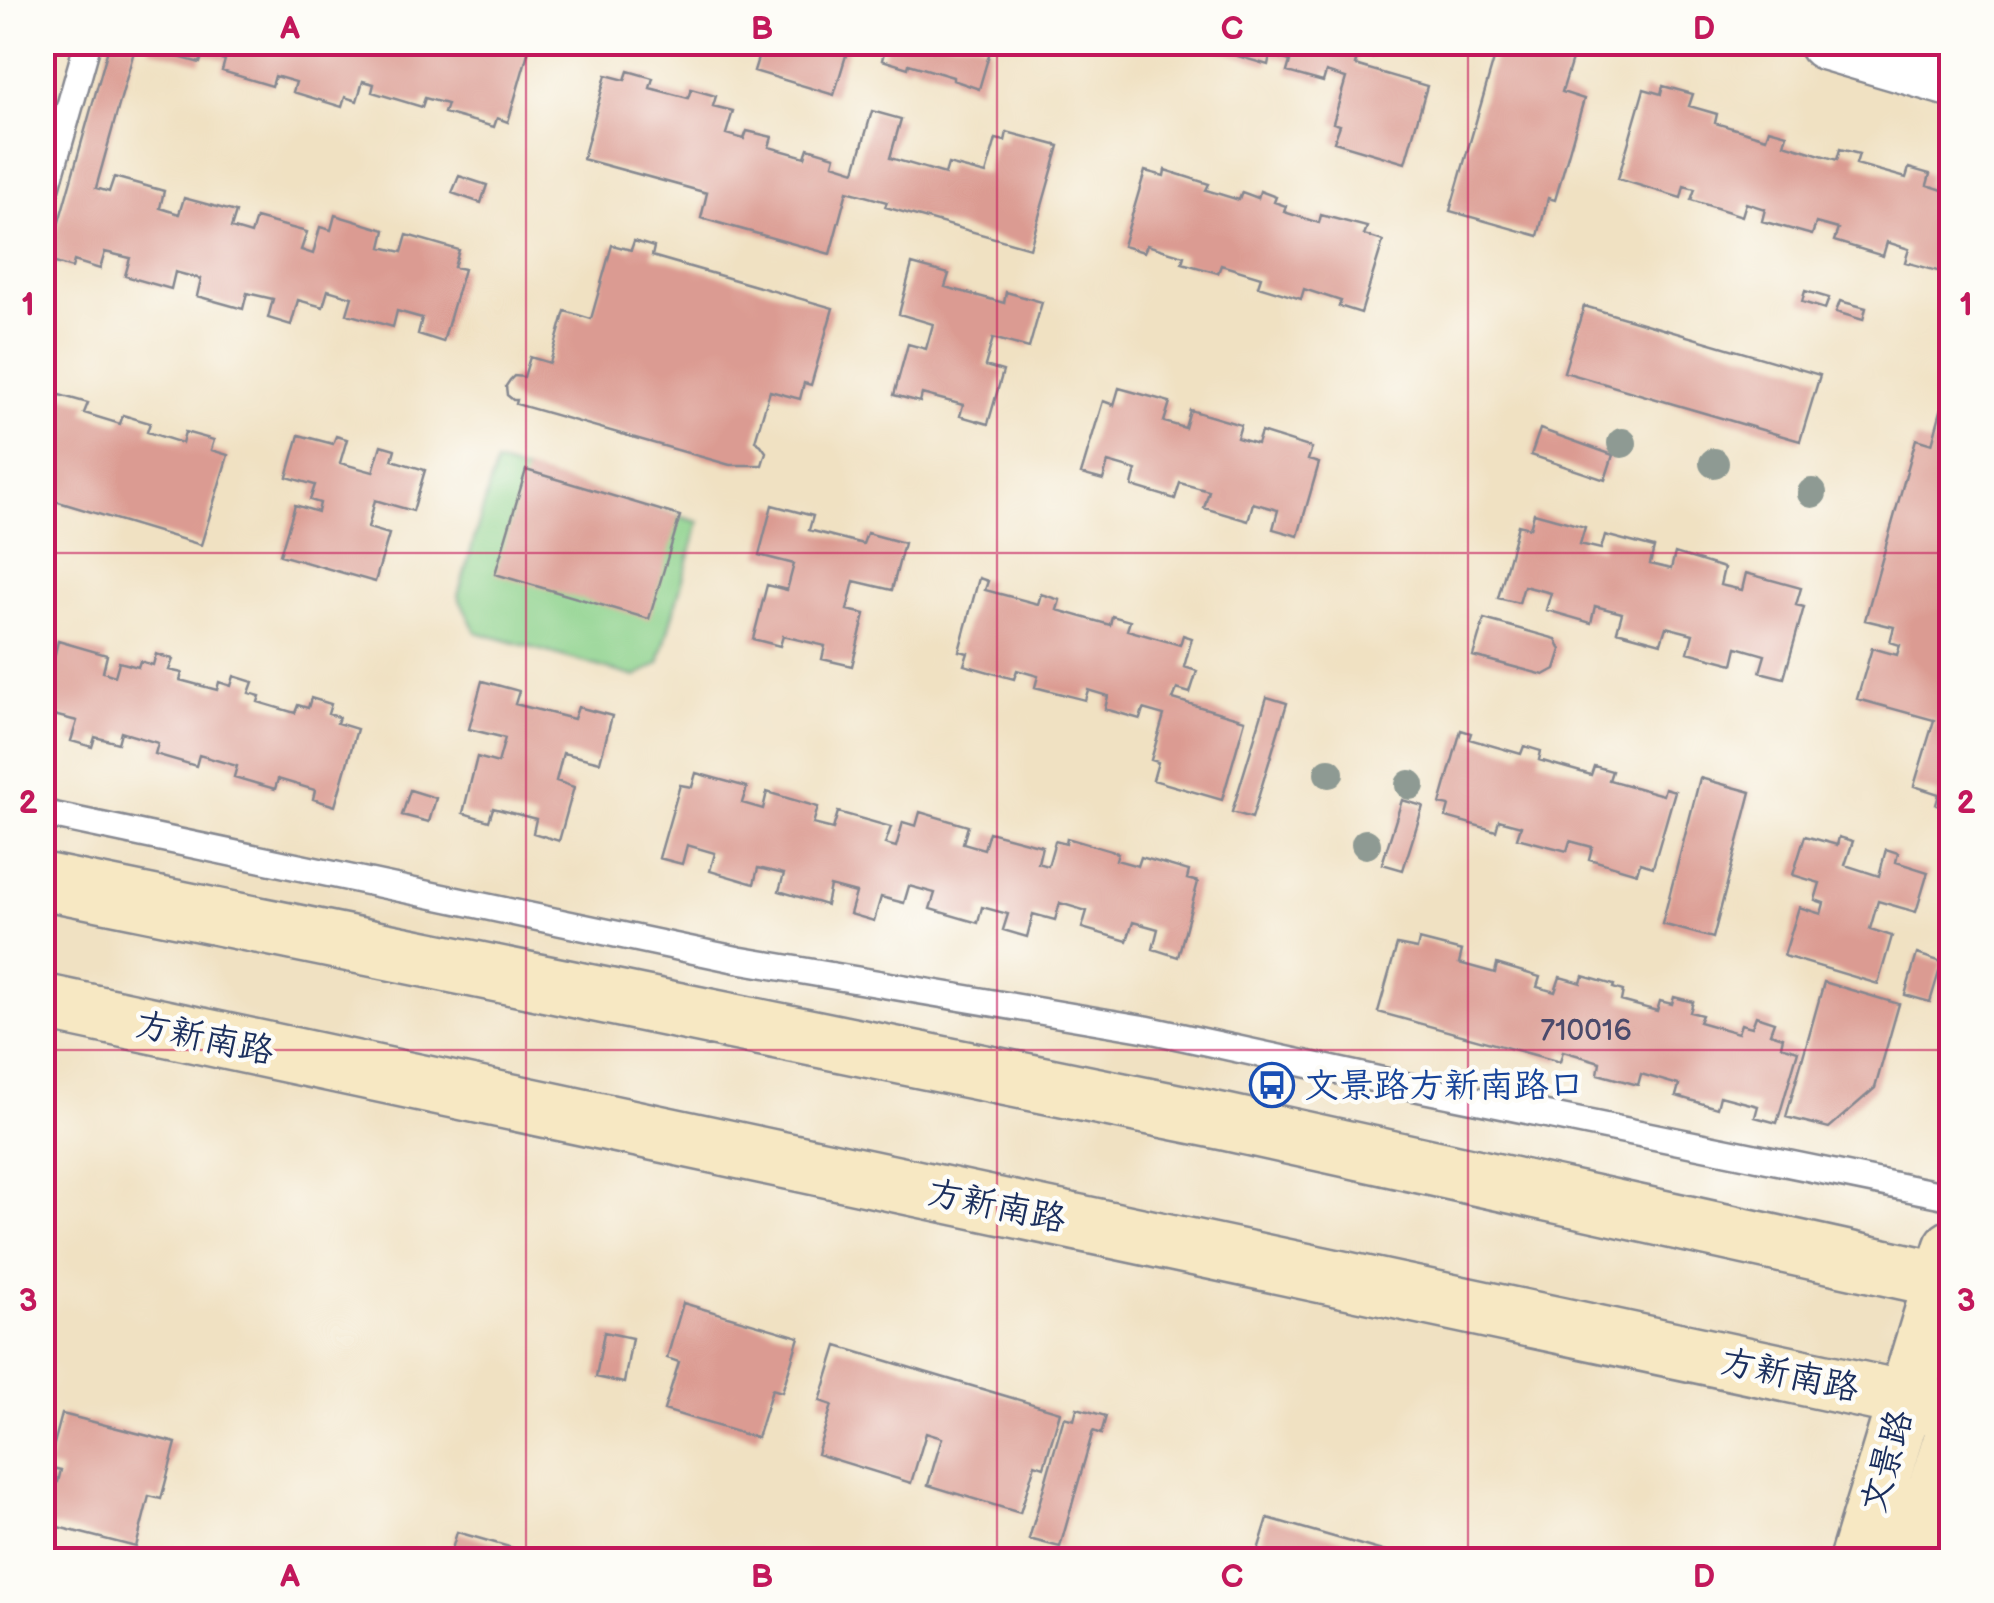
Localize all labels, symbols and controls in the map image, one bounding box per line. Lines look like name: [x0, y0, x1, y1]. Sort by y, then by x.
text: A: [279, 10, 300, 49]
text: B: [751, 10, 773, 49]
text: C: [1221, 10, 1243, 49]
text: D: [1693, 10, 1715, 49]
text: 1: [21, 286, 35, 325]
text: 1: [1959, 286, 1973, 325]
text: 2: [18, 784, 38, 823]
text: 2: [1956, 784, 1976, 823]
street label: 方新南路: [132, 1003, 278, 1074]
house number: 710016: [1540, 1013, 1632, 1049]
bus stop icon: 文景路方新南路口: [1249, 1062, 1295, 1108]
place label: 文景路方新南路口: [1304, 1065, 1584, 1108]
street label: 方新南路: [924, 1171, 1070, 1242]
text: 3: [19, 1282, 37, 1321]
text: 3: [1957, 1282, 1975, 1321]
street label: 方新南路: [1717, 1340, 1863, 1411]
street label: 文景路: [1852, 1405, 1923, 1518]
text: A: [279, 1558, 300, 1597]
text: B: [751, 1558, 773, 1597]
text: C: [1221, 1558, 1243, 1597]
text: D: [1693, 1558, 1715, 1597]

